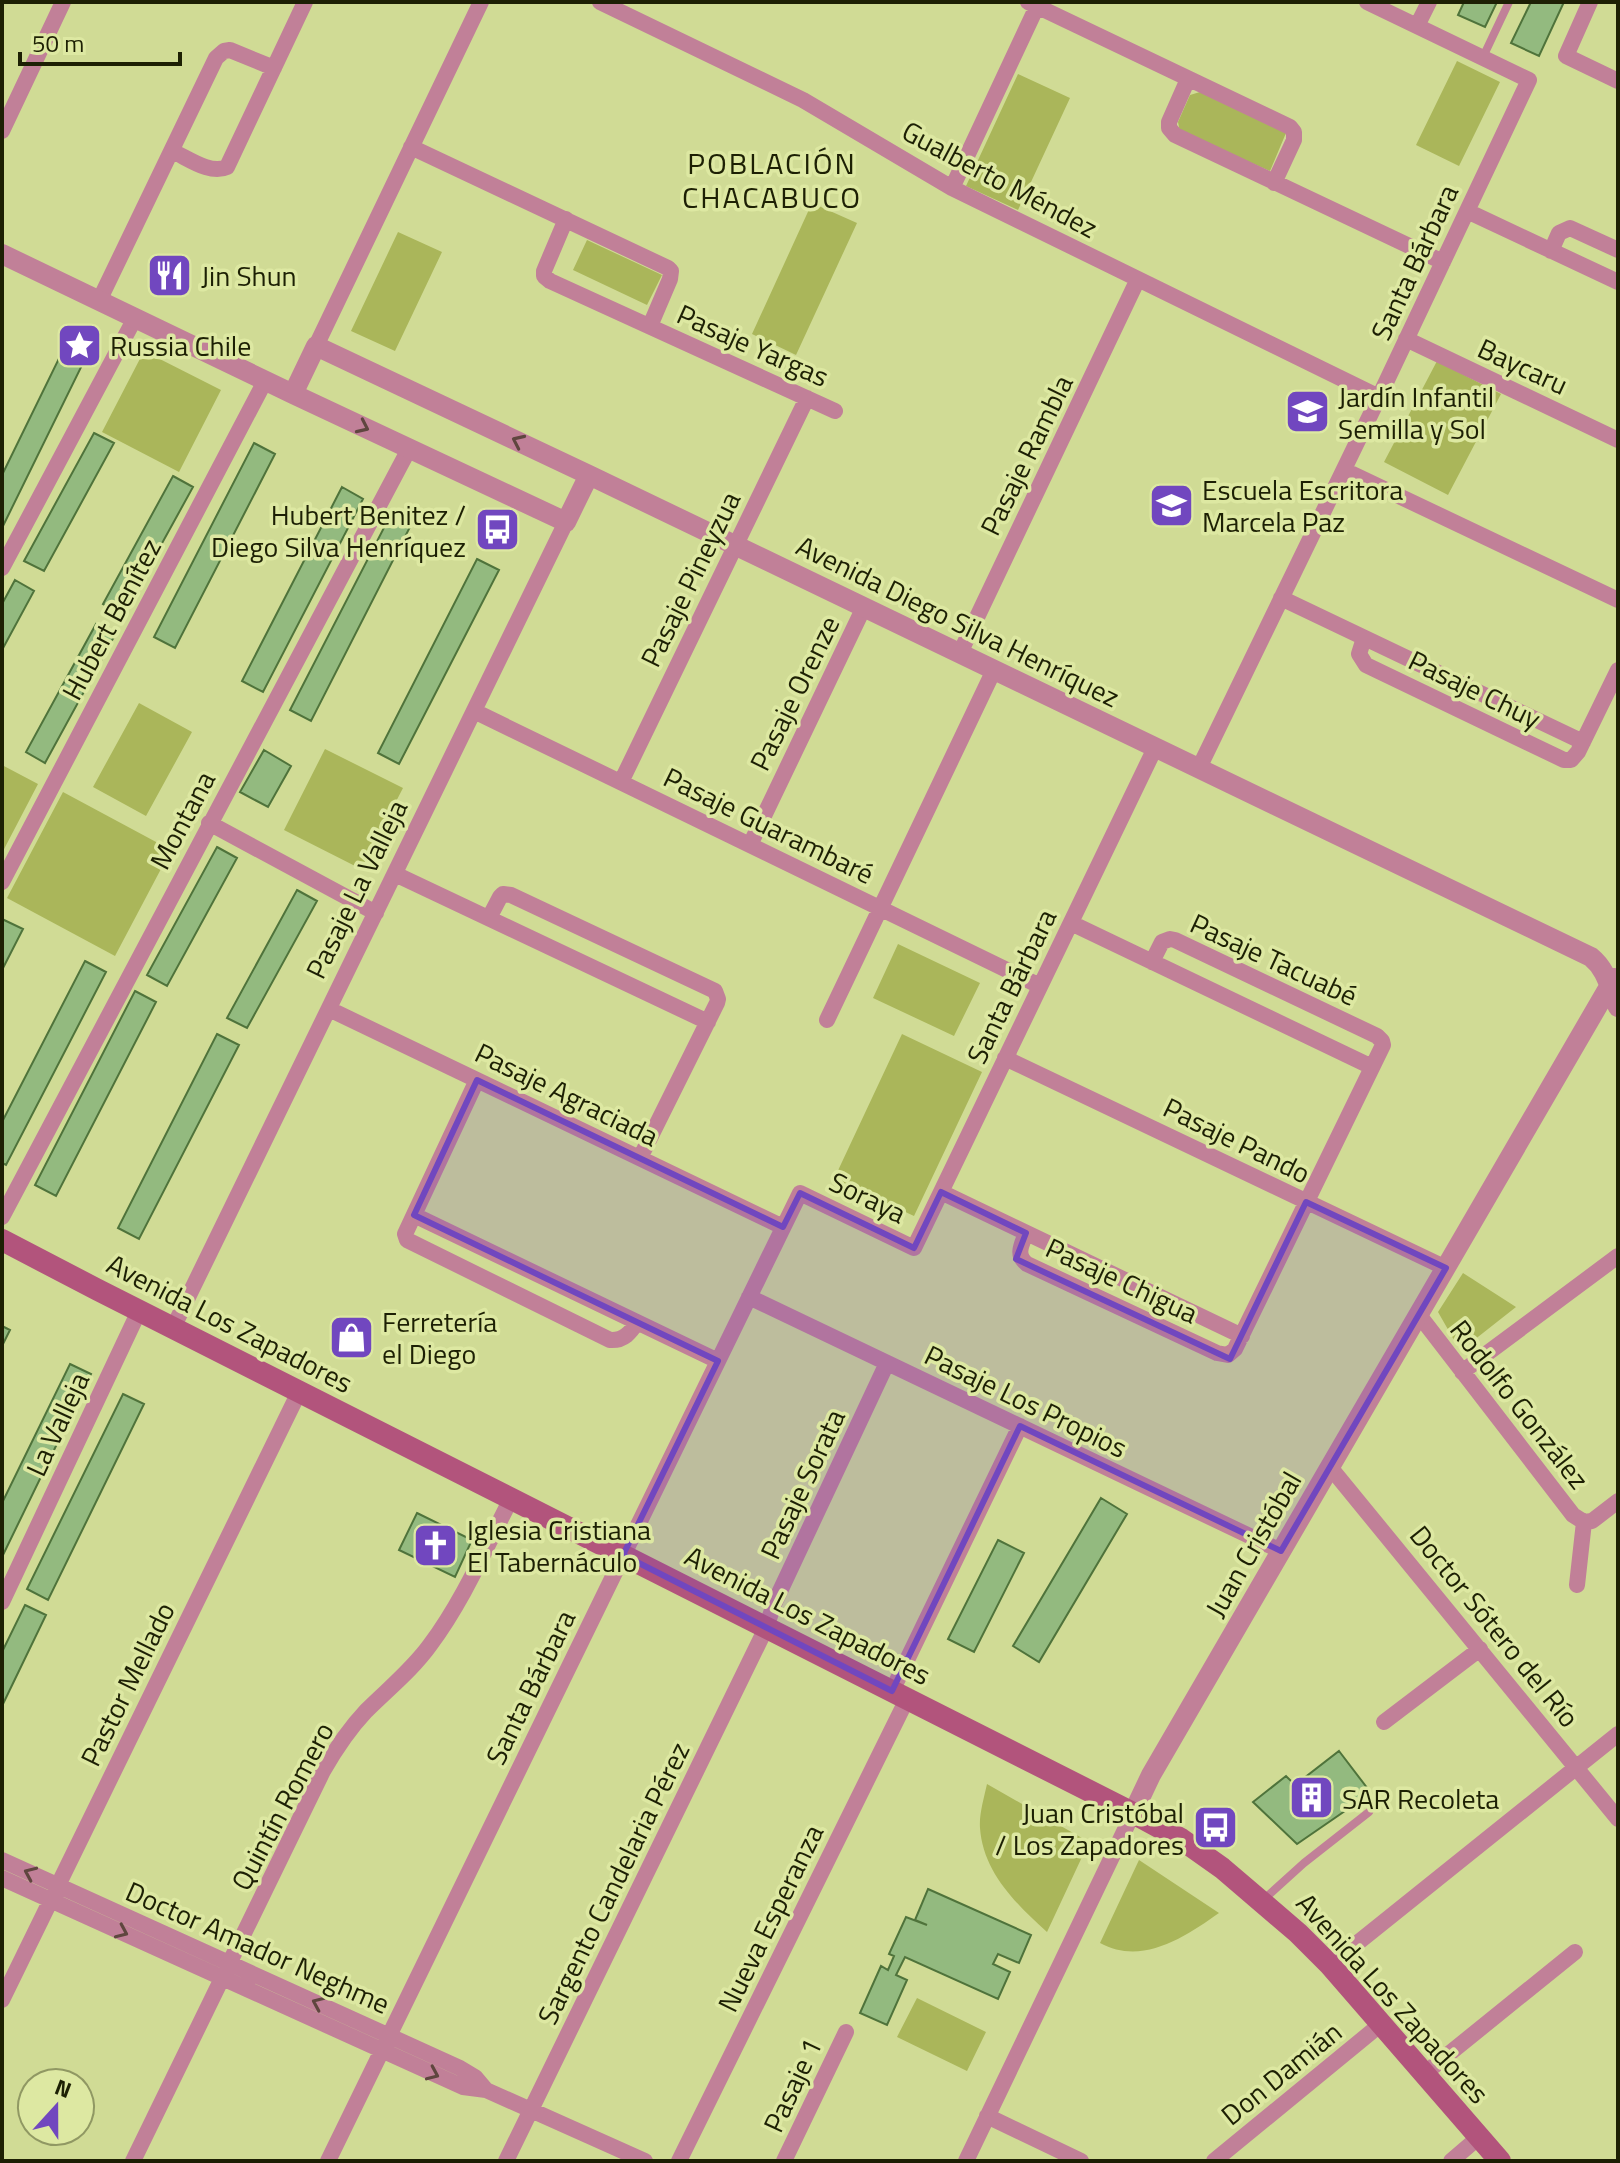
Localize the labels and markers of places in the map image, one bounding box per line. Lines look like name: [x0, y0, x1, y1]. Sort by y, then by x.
restaurant icon: Jin Shun: [146, 251, 194, 299]
place label: Jin Shun: [201, 254, 297, 297]
place icon: Russia Chile: [55, 321, 103, 369]
place label: Russia Chile: [110, 324, 251, 367]
place label: Jardín Infantil Semilla y Sol: [1338, 375, 1494, 450]
school or university icon: Jardín Infantil Semilla y Sol: [1283, 388, 1331, 436]
place label: Escuela Escritora Marcela Paz: [1202, 468, 1403, 543]
school or university icon: Escuela Escritora Marcela Paz: [1147, 481, 1195, 529]
place label: Hubert Benitez / Diego Silva Henríquez: [211, 493, 466, 568]
bus stop icon: Hubert Benitez / Diego Silva Henríquez: [473, 506, 521, 554]
place label: Ferretería el Diego: [382, 1300, 497, 1375]
shop icon: Ferretería el Diego: [327, 1313, 375, 1361]
place label: Iglesia Cristiana El Tabernáculo: [467, 1508, 651, 1583]
church icon: Iglesia Cristiana El Tabernáculo: [412, 1521, 460, 1569]
building icon: SAR Recoleta: [1287, 1774, 1335, 1822]
place label: SAR Recoleta: [1342, 1777, 1499, 1820]
place label: Juan Cristóbal / Los Zapadores: [995, 1791, 1184, 1866]
bus stop icon: Juan Cristóbal / Los Zapadores: [1191, 1804, 1239, 1852]

